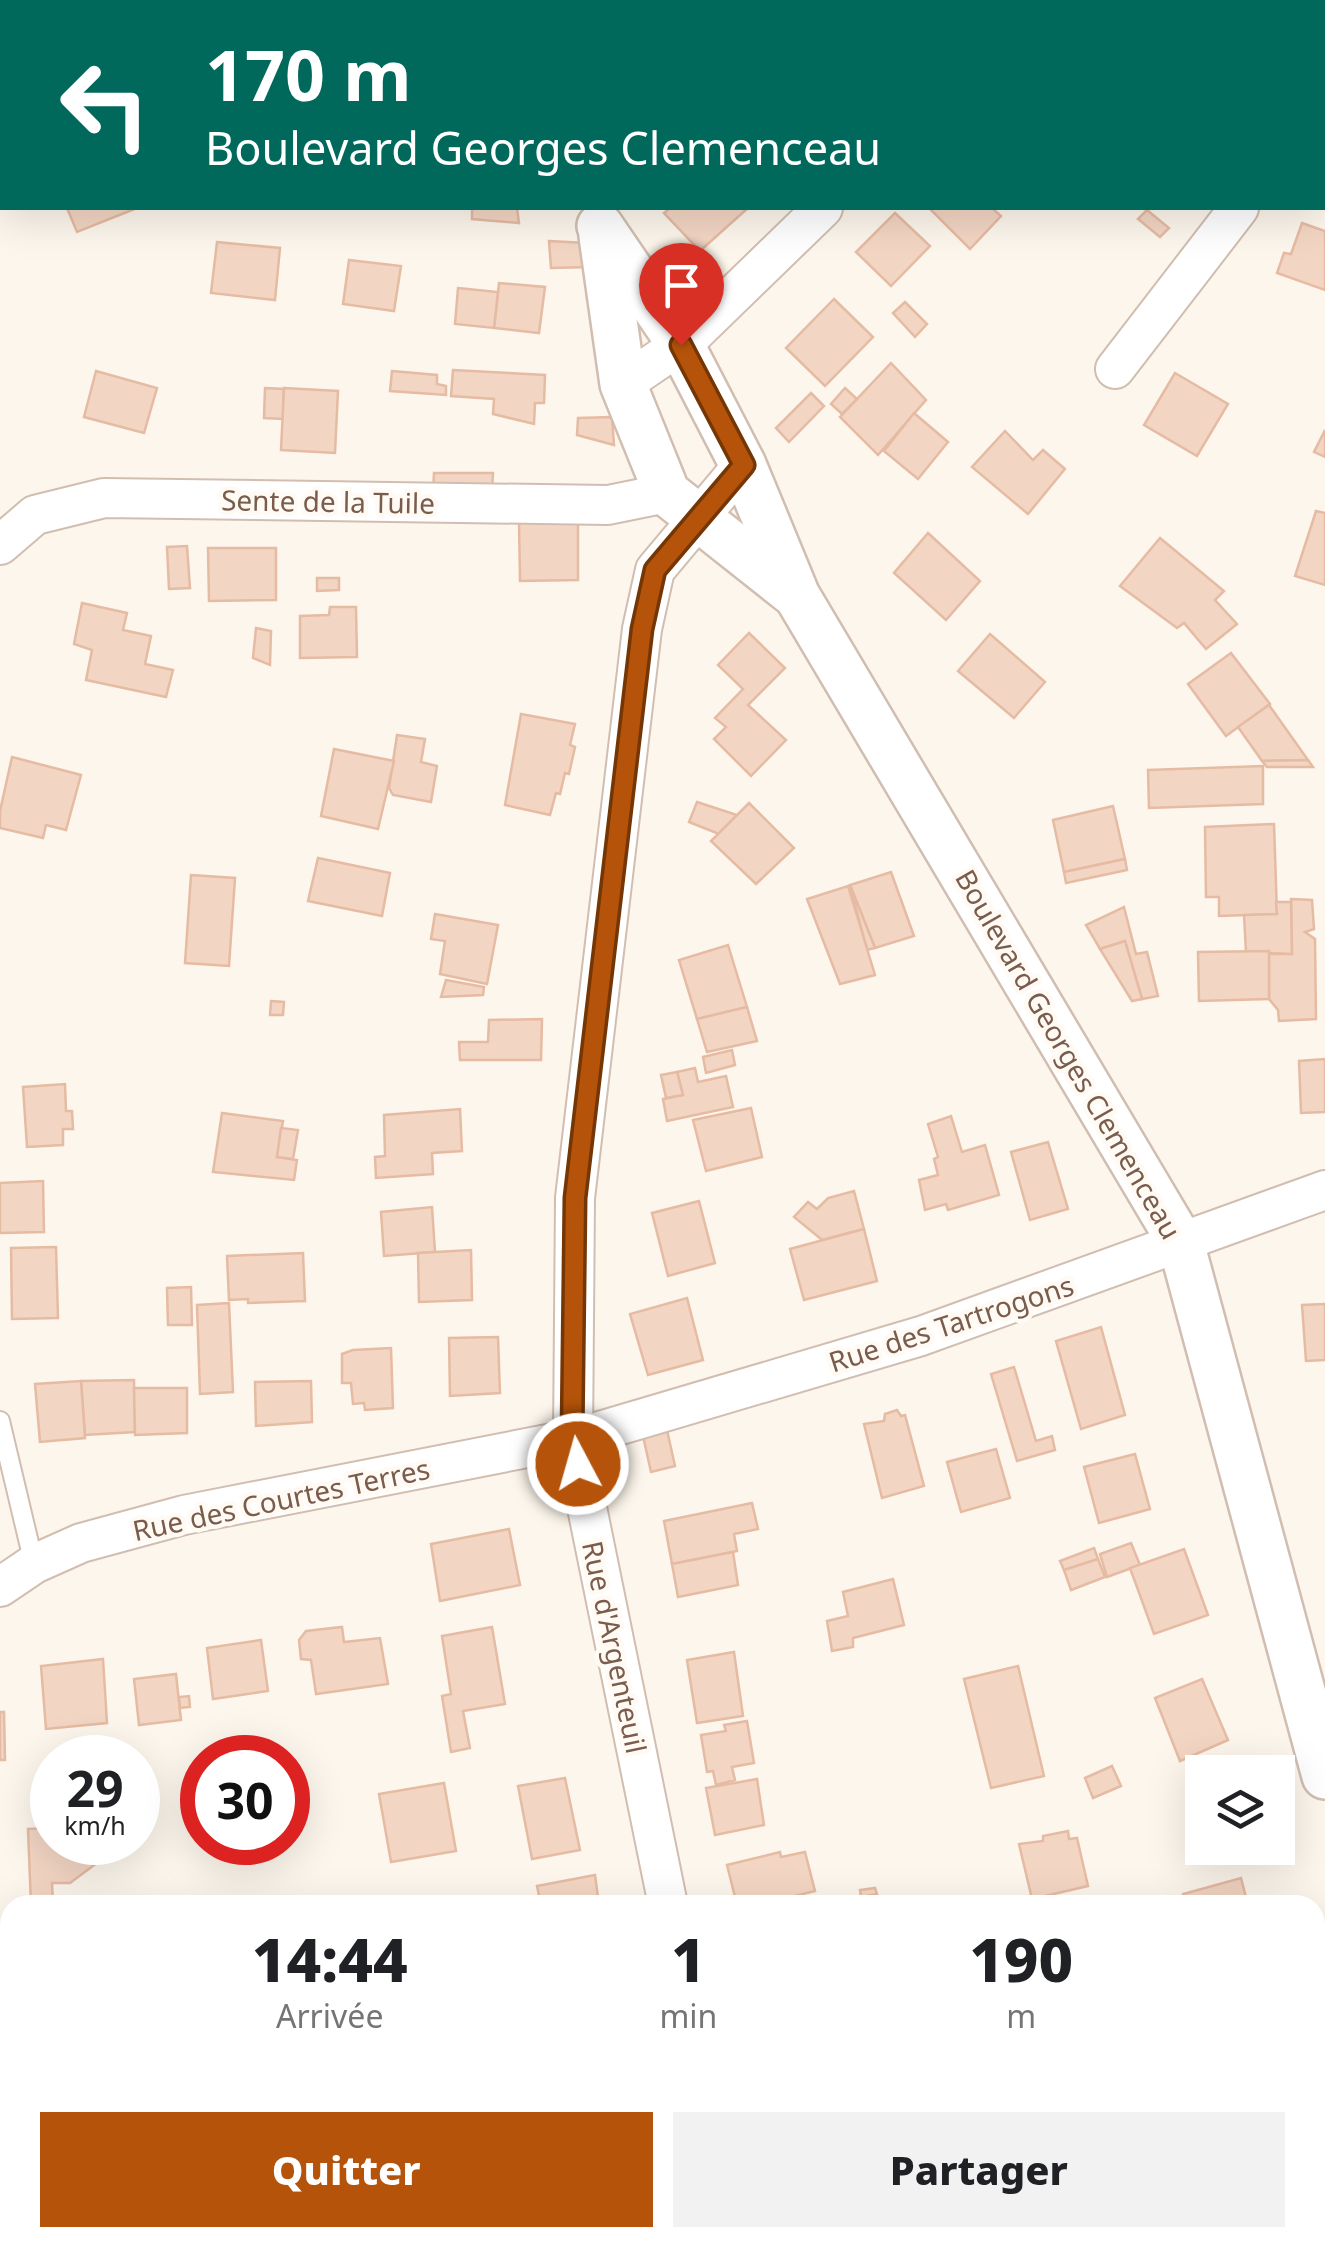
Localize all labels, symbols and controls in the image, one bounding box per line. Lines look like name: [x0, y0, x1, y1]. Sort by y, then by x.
text: 170 m: [205, 26, 412, 122]
icon: left: [40, 40, 170, 170]
text: Boulevard Georges Clemenceau: [205, 117, 881, 178]
pin: [639, 243, 724, 346]
icon: arrive: [654, 258, 709, 313]
street label: Sente de la Tuile: [221, 480, 435, 522]
street label: Boulevard Georges Clemenceau: [947, 862, 1191, 1246]
street label: Rue des Tartrogons: [824, 1266, 1078, 1380]
position arrow: [526, 1412, 630, 1516]
street label: Rue des Courtes Terres: [129, 1449, 433, 1549]
street label: Rue d'Argenteuil: [574, 1537, 656, 1757]
speed limit sign: 30: [180, 1735, 310, 1865]
text: 29: [66, 1754, 124, 1822]
map controls: [1185, 1755, 1295, 1865]
button: layers: [1185, 1755, 1295, 1865]
text: km/h: [64, 1808, 126, 1842]
text: 14:44: [252, 1918, 408, 2000]
text: 1: [671, 1918, 706, 2000]
text: 190: [969, 1918, 1073, 2000]
text: Arrivée: [276, 1994, 383, 2037]
text: min: [659, 1994, 717, 2037]
text: m: [1006, 1994, 1036, 2037]
button: Quitter: [40, 2112, 653, 2227]
button: Partager: [673, 2112, 1285, 2227]

